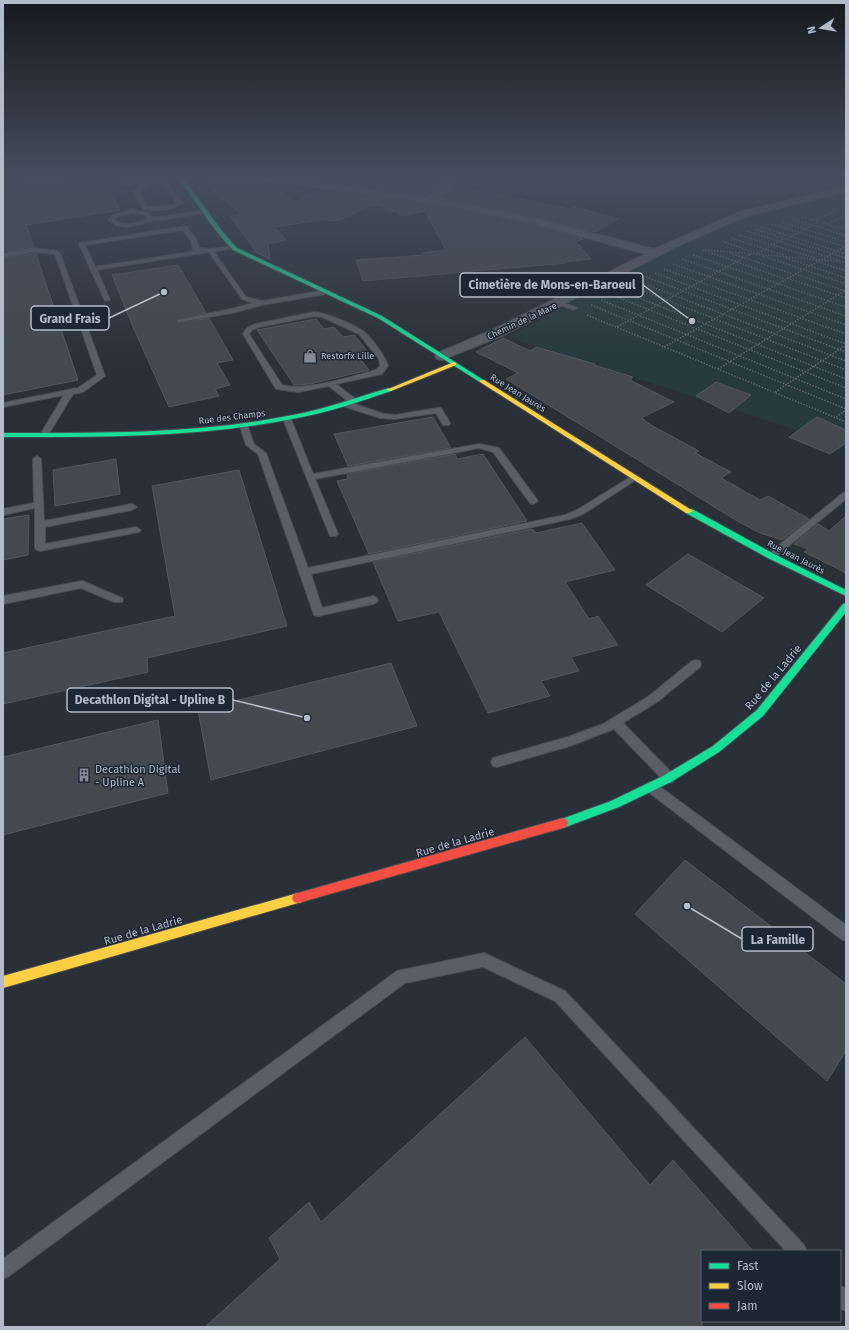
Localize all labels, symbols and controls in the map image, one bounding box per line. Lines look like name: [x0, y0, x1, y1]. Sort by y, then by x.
north arrow: [801, 8, 841, 48]
text: N: [805, 25, 819, 35]
callout: Cimetière de Mons-en-Baroeul: [460, 273, 643, 297]
text: Cimetière de Mons-en-Baroeul: [468, 278, 636, 292]
street label: Chemin de la Mare: [486, 300, 558, 342]
callout: Grand Frais: [31, 306, 109, 330]
text: Grand Frais: [39, 312, 101, 326]
shop icon: Restorfx Lille: [302, 348, 318, 364]
place label: Restorfx Lille: [321, 351, 374, 361]
street label: Rue Jean Jaurès: [489, 372, 547, 414]
street label: Rue des Champs: [198, 408, 266, 426]
street label: Rue Jean Jaurès: [766, 538, 826, 576]
street label: Rue de la Ladrie: [742, 642, 804, 712]
callout: Decathlon Digital - Upline B: [67, 688, 233, 712]
text: Decathlon Digital - Upline B: [75, 693, 226, 707]
place label: Decathlon Digital - Upline A: [95, 763, 181, 789]
building icon: Decathlon Digital - Upline A: [76, 767, 92, 783]
street label: Rue de la Ladrie: [415, 825, 496, 860]
street label: Rue de la Ladrie: [103, 913, 184, 948]
callout: La Famille: [742, 927, 813, 951]
text: La Famille: [751, 933, 806, 947]
legend: [701, 1250, 841, 1322]
text: Fast: [737, 1259, 759, 1273]
text: Slow: [737, 1279, 763, 1293]
text: Jam: [737, 1299, 757, 1313]

